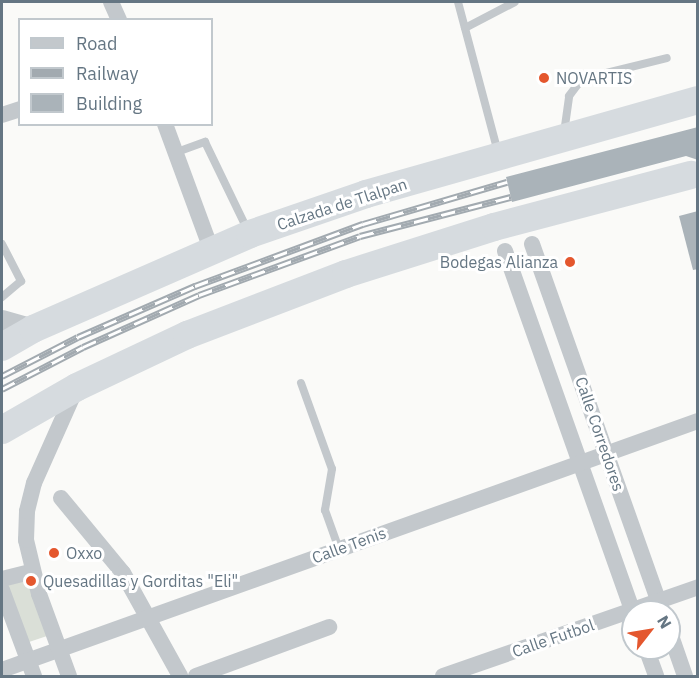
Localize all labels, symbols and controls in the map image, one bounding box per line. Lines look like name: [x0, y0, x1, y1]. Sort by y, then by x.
legend: [18, 18, 213, 126]
text: Road: [76, 32, 117, 55]
text: Railway: [76, 62, 138, 85]
place label: NOVARTIS: [556, 68, 632, 88]
marker: NOVARTIS: [537, 71, 551, 85]
text: Building: [76, 92, 142, 115]
street label: Calzada de Tlalpan: [275, 174, 409, 234]
place label: Bodegas Alianza: [440, 252, 558, 272]
marker: Bodegas Alianza: [563, 255, 577, 269]
street label: Calle Corredores: [571, 374, 629, 494]
street label: Calle Tenis: [309, 523, 389, 567]
place label: Oxxo: [66, 543, 102, 563]
marker: Oxxo: [47, 546, 61, 560]
place label: Quesadillas y Gorditas "Eli": [43, 571, 238, 591]
marker: Quesadillas y Gorditas "Eli": [24, 574, 38, 588]
north arrow: [621, 600, 681, 660]
text: N: [653, 612, 676, 632]
street label: Calle Futbol: [509, 615, 597, 661]

